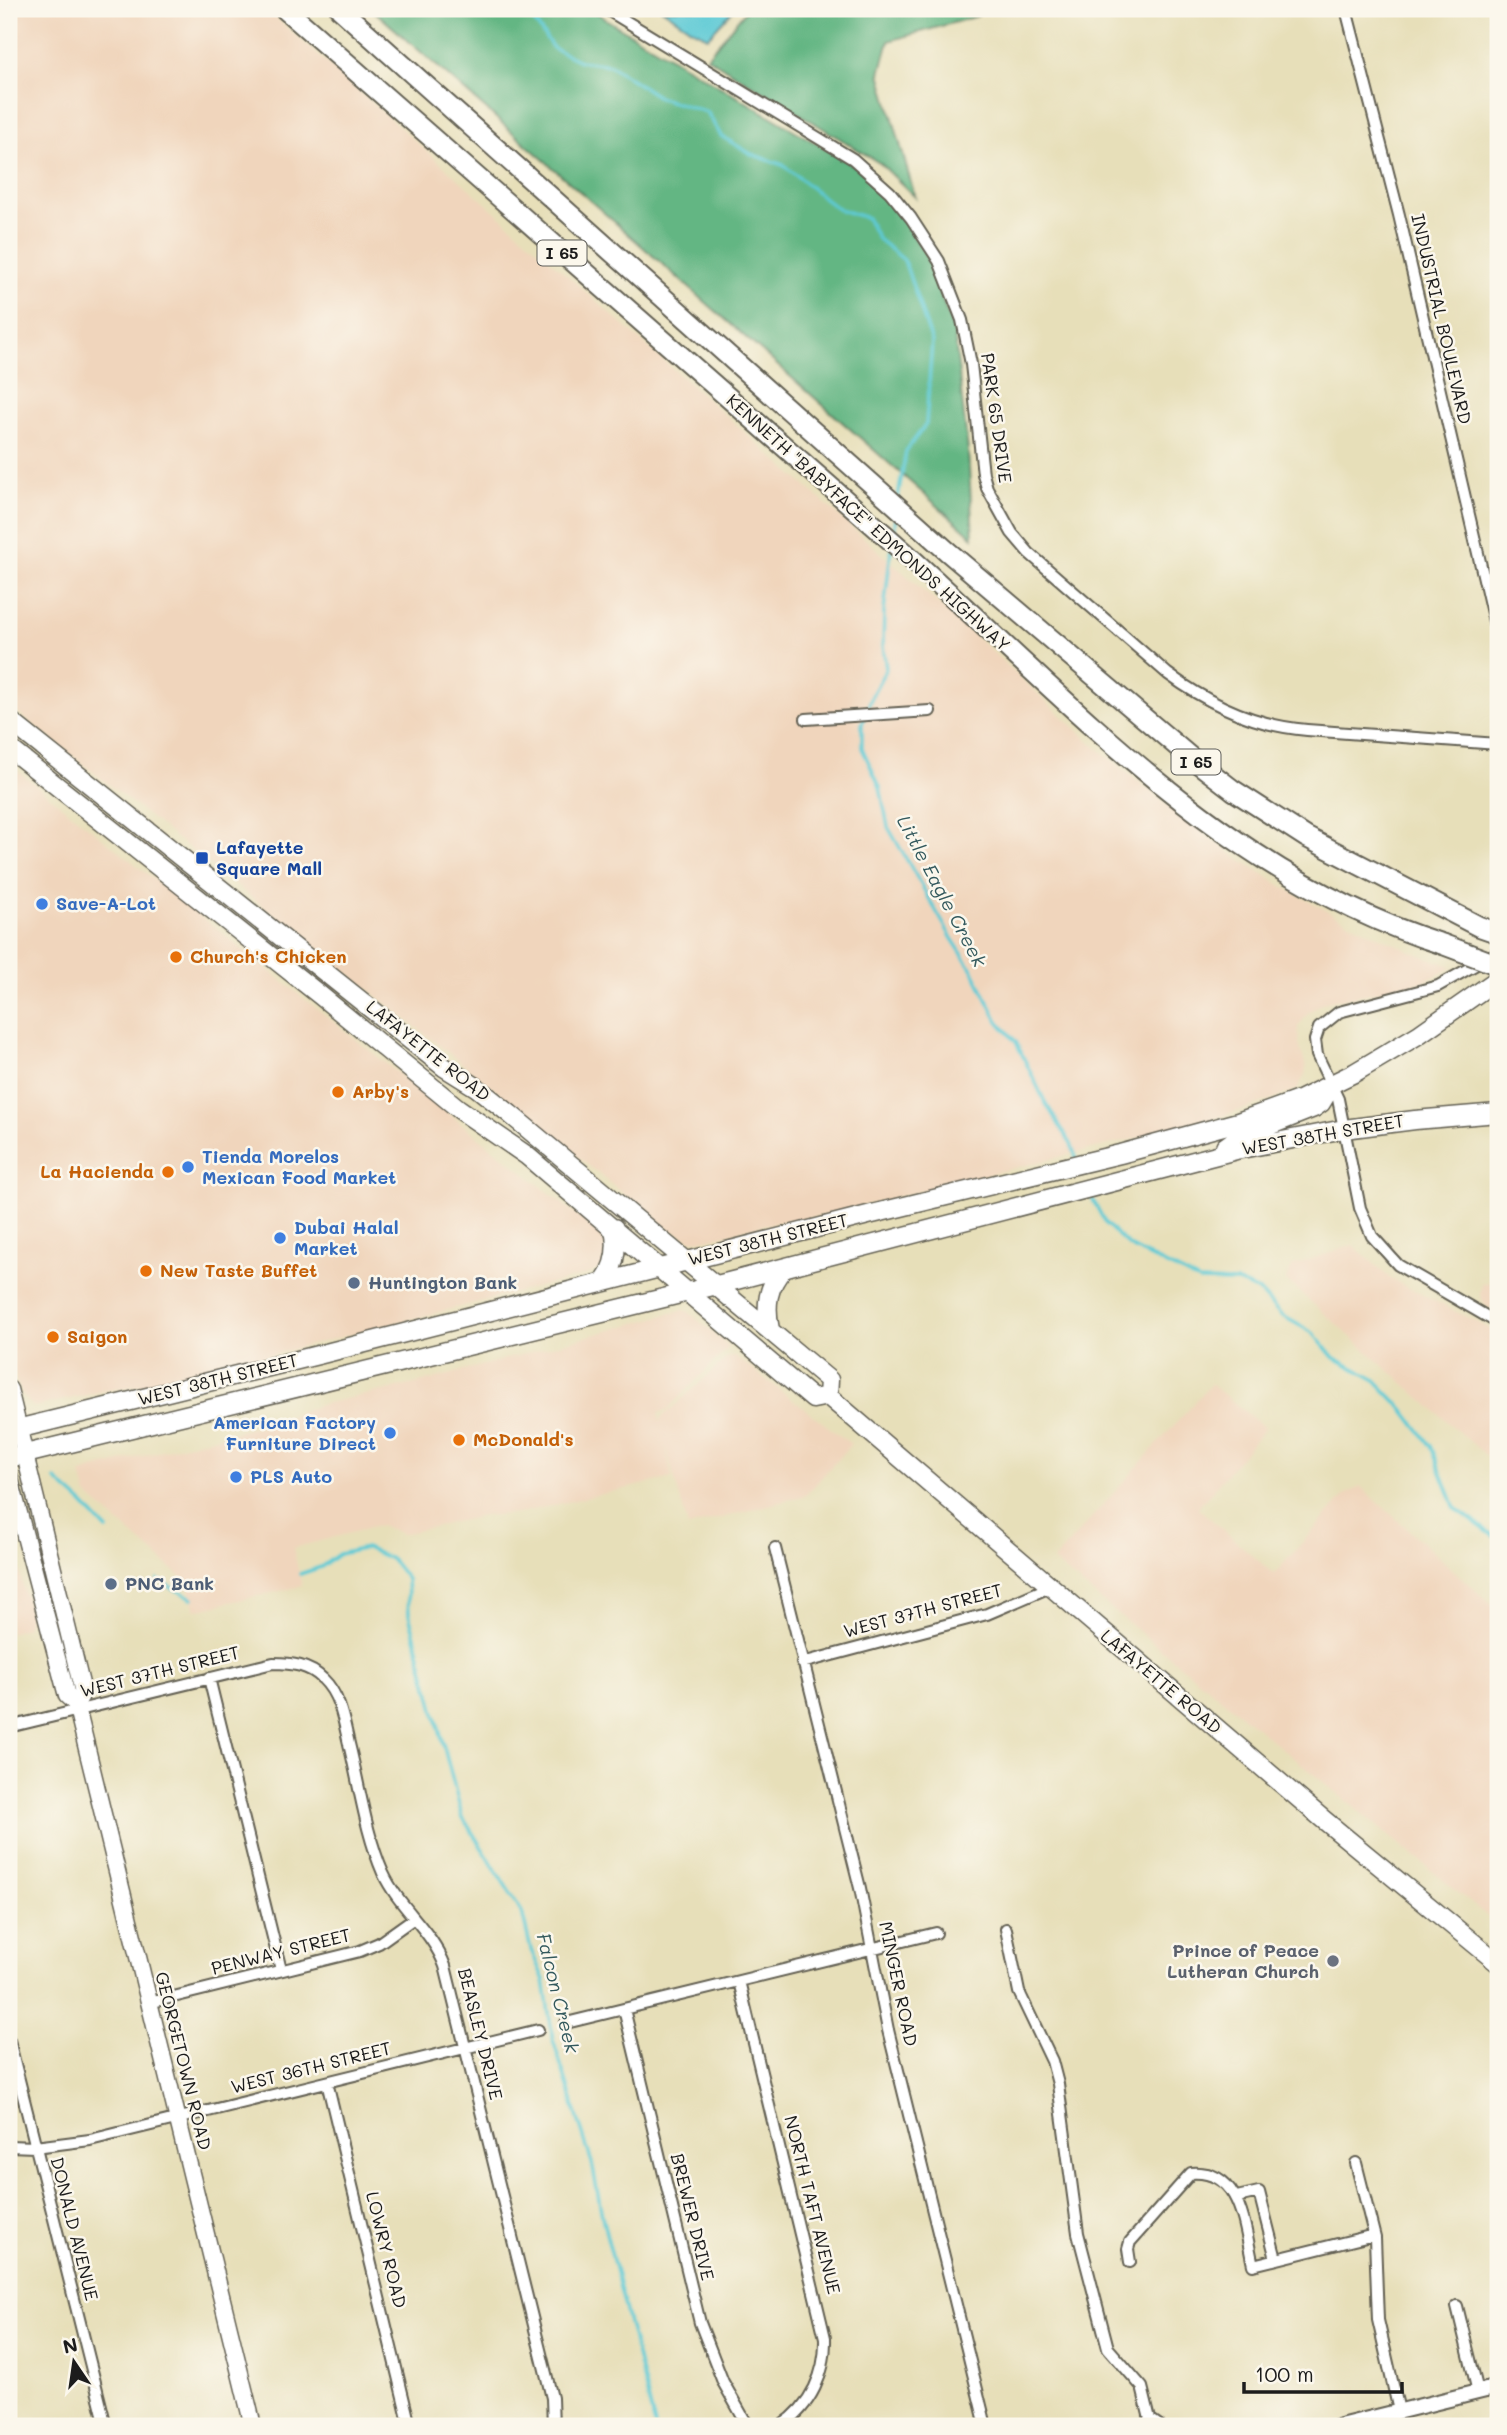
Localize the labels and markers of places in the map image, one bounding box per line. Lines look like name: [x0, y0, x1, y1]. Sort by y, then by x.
place label: Lafayette Square Mall: [216, 835, 322, 880]
marker: Lafayette Square Mall: [194, 850, 210, 866]
place label: Save-A-Lot: [56, 891, 156, 915]
marker: Save-A-Lot: [34, 896, 50, 912]
place label: Church's Chicken: [190, 944, 347, 968]
marker: Church's Chicken: [168, 949, 184, 965]
place label: Arby's: [352, 1079, 409, 1103]
marker: Arby's: [330, 1084, 346, 1100]
place label: Tienda Morelos Mexican Food Market: [202, 1144, 396, 1189]
place label: La Hacienda: [40, 1159, 154, 1183]
marker: Tienda Morelos Mexican Food Market: [180, 1159, 196, 1175]
marker: La Hacienda: [160, 1164, 176, 1180]
place label: Dubai Halal Market: [294, 1215, 399, 1260]
marker: Dubai Halal Market: [272, 1230, 288, 1246]
place label: New Taste Buffet: [160, 1258, 317, 1282]
marker: New Taste Buffet: [138, 1263, 154, 1279]
place label: Huntington Bank: [368, 1270, 517, 1294]
marker: Huntington Bank: [346, 1275, 362, 1291]
place label: Saigon: [67, 1324, 127, 1348]
marker: Saigon: [45, 1329, 61, 1345]
place label: American Factory Furniture Direct: [213, 1410, 376, 1455]
marker: American Factory Furniture Direct: [382, 1425, 398, 1441]
place label: McDonald's: [473, 1427, 574, 1451]
marker: McDonald's: [451, 1432, 467, 1448]
place label: PLS Auto: [250, 1464, 332, 1488]
marker: PLS Auto: [228, 1469, 244, 1485]
place label: PNC Bank: [125, 1571, 214, 1595]
marker: PNC Bank: [103, 1576, 119, 1592]
place label: Prince of Peace Lutheran Church: [1167, 1938, 1319, 1983]
marker: Prince of Peace Lutheran Church: [1325, 1953, 1341, 1969]

